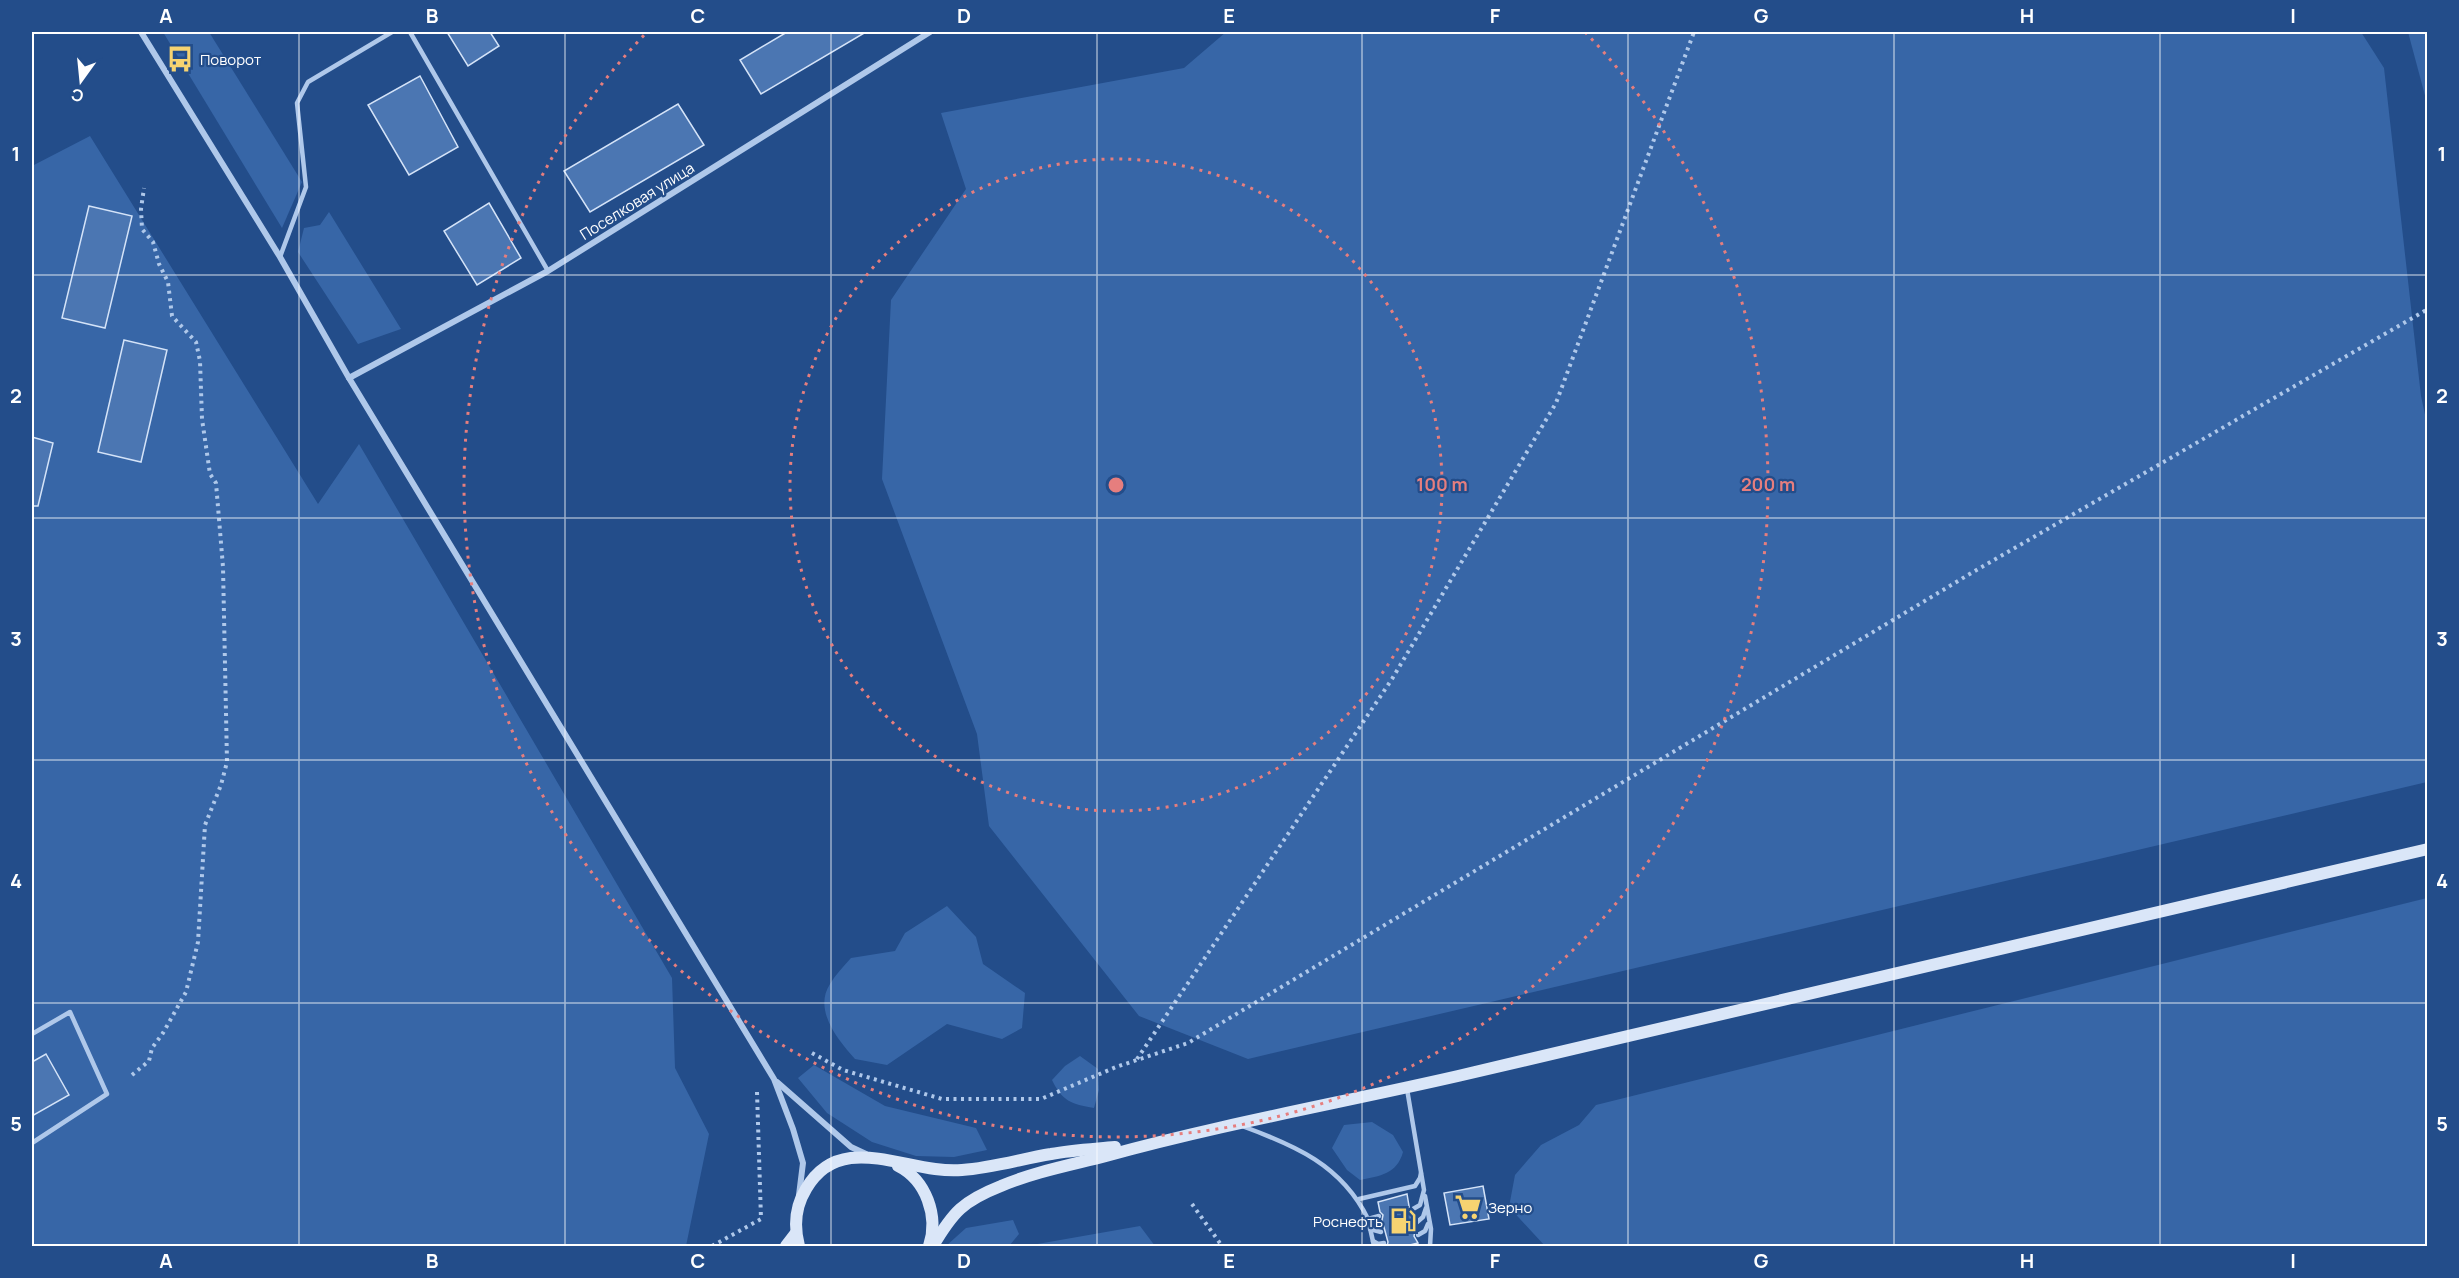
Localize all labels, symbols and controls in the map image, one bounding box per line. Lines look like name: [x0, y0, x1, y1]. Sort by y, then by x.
text: A: [159, 2, 173, 29]
text: B: [426, 2, 439, 29]
text: C: [691, 2, 705, 29]
text: D: [957, 2, 971, 29]
text: E: [1223, 2, 1235, 29]
text: F: [1490, 2, 1501, 29]
text: G: [1754, 2, 1769, 29]
text: H: [2020, 2, 2034, 29]
text: I: [2290, 2, 2296, 29]
bus stop icon: Поворот: [165, 44, 195, 74]
place label: Поворот: [200, 49, 262, 70]
north arrow: [51, 51, 111, 111]
text: С: [68, 83, 86, 108]
text: 1: [12, 140, 20, 167]
text: 1: [2438, 140, 2446, 167]
street label: Поселковая улица: [576, 157, 698, 245]
text: 2: [10, 382, 22, 409]
text: 2: [2436, 382, 2448, 409]
text: 100 m: [1416, 472, 1468, 496]
text: 200 m: [1741, 472, 1795, 496]
centre of rings: [1106, 475, 1126, 495]
text: 3: [10, 625, 22, 652]
text: 3: [2436, 625, 2448, 652]
text: 4: [10, 867, 22, 894]
text: 4: [2436, 867, 2448, 894]
text: 5: [10, 1110, 22, 1137]
text: 5: [2436, 1110, 2448, 1137]
supermarket icon: Зерно: [1453, 1192, 1483, 1222]
place label: Зерно: [1488, 1197, 1532, 1218]
fuel station icon: Роснефть: [1388, 1206, 1418, 1236]
place label: Роснефть: [1313, 1211, 1383, 1232]
text: A: [159, 1247, 173, 1274]
text: B: [426, 1247, 439, 1274]
text: C: [691, 1247, 705, 1274]
text: D: [957, 1247, 971, 1274]
text: E: [1223, 1247, 1235, 1274]
text: F: [1490, 1247, 1501, 1274]
text: G: [1754, 1247, 1769, 1274]
text: H: [2020, 1247, 2034, 1274]
text: I: [2290, 1247, 2296, 1274]

